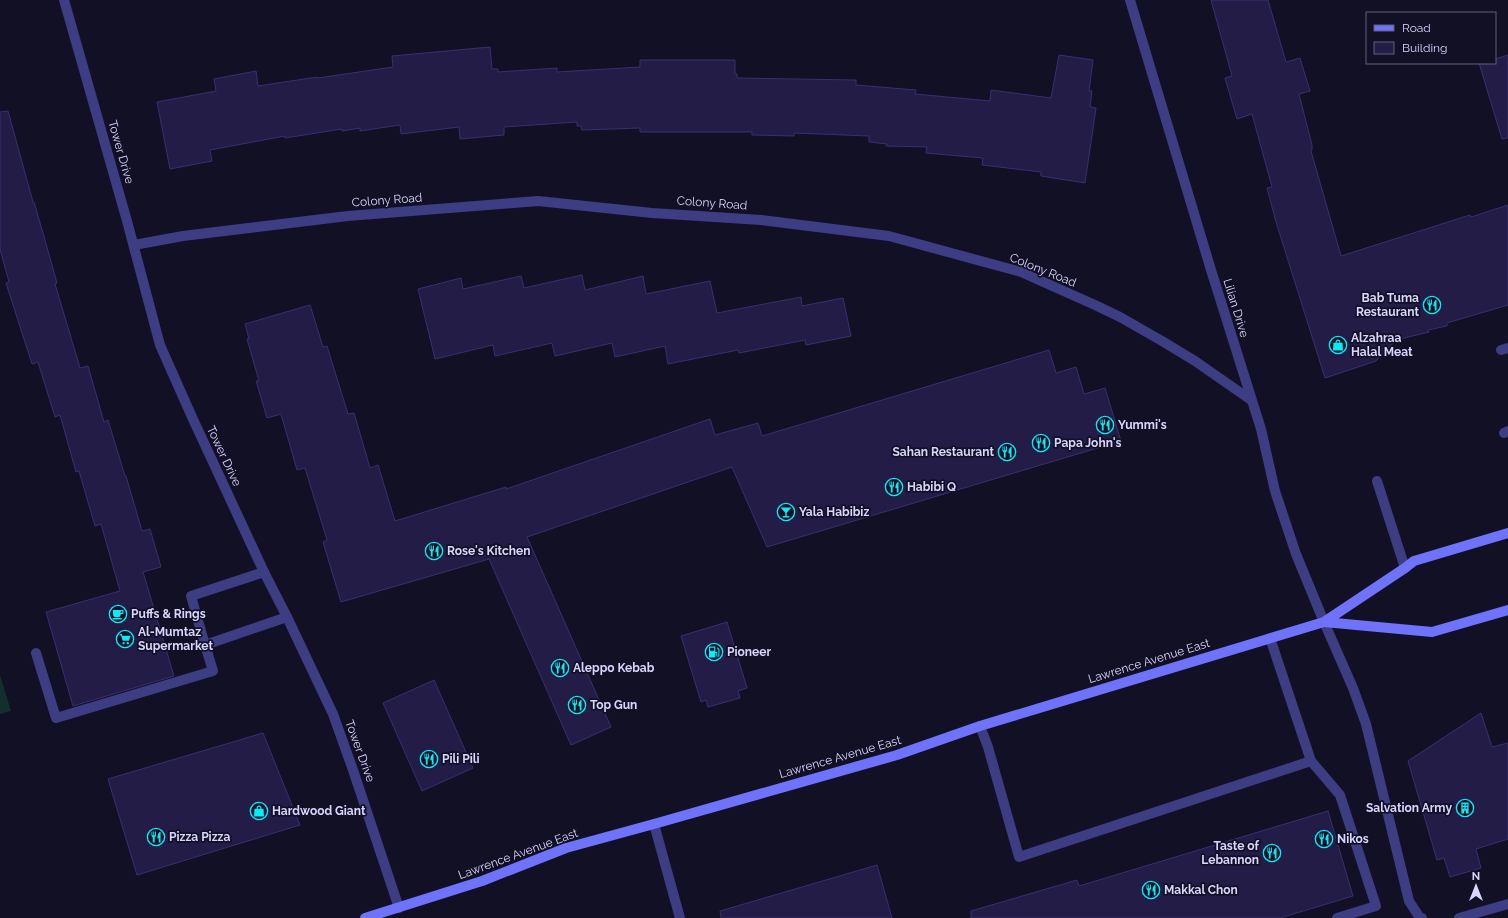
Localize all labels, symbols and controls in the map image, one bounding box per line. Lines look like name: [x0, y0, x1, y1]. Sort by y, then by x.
legend: [1366, 12, 1496, 64]
text: Road: [1402, 21, 1431, 35]
text: Building: [1402, 41, 1448, 55]
street label: Tower Drive: [105, 119, 137, 185]
street label: Colony Road: [351, 191, 423, 209]
street label: Colony Road: [676, 194, 748, 212]
street label: Colony Road: [1008, 250, 1078, 290]
street label: Lilian Drive: [1220, 277, 1252, 339]
place label: Bab Tuma Restaurant: [1356, 291, 1419, 319]
restaurant icon: Bab Tuma Restaurant: [1422, 295, 1442, 315]
place label: Alzahraa Halal Meat: [1351, 331, 1413, 359]
shop icon: Alzahraa Halal Meat: [1328, 335, 1348, 355]
restaurant icon: Yummi's: [1095, 415, 1115, 435]
place label: Yummi's: [1118, 418, 1167, 432]
street label: Tower Drive: [204, 424, 244, 488]
restaurant icon: Papa John's: [1031, 433, 1051, 453]
place label: Papa John's: [1054, 436, 1121, 450]
restaurant icon: Sahan Restaurant: [997, 442, 1017, 462]
place label: Sahan Restaurant: [892, 445, 994, 459]
restaurant icon: Habibi Q: [884, 477, 904, 497]
place label: Habibi Q: [907, 480, 956, 494]
bar icon: Yala Habibiz: [776, 502, 796, 522]
place label: Yala Habibiz: [799, 505, 869, 519]
restaurant icon: Rose's Kitchen: [424, 541, 444, 561]
place label: Rose's Kitchen: [447, 544, 531, 558]
cafe icon: Puffs & Rings: [108, 604, 128, 624]
place label: Puffs & Rings: [131, 607, 206, 621]
place label: Al-Mumtaz Supermarket: [138, 625, 213, 653]
supermarket icon: Al-Mumtaz Supermarket: [115, 629, 135, 649]
street label: Lawrence Avenue East: [1087, 636, 1211, 686]
fuel station icon: Pioneer: [704, 642, 724, 662]
place label: Pioneer: [727, 645, 771, 659]
restaurant icon: Aleppo Kebab: [550, 658, 570, 678]
place label: Aleppo Kebab: [573, 661, 655, 675]
restaurant icon: Top Gun: [567, 695, 587, 715]
place label: Top Gun: [590, 698, 637, 712]
street label: Tower Drive: [342, 718, 378, 784]
street label: Lawrence Avenue East: [777, 733, 903, 781]
restaurant icon: Pili Pili: [419, 749, 439, 769]
place label: Pili Pili: [442, 752, 480, 766]
building icon: Salvation Army: [1455, 798, 1475, 818]
shop icon: Hardwood Giant: [249, 801, 269, 821]
place label: Salvation Army: [1366, 801, 1452, 815]
place label: Hardwood Giant: [272, 804, 366, 818]
street label: Lawrence Avenue East: [456, 826, 580, 882]
restaurant icon: Pizza Pizza: [146, 827, 166, 847]
restaurant icon: Nikos: [1314, 829, 1334, 849]
place label: Pizza Pizza: [169, 830, 231, 844]
place label: Nikos: [1337, 832, 1369, 846]
place label: Taste of Lebannon: [1201, 839, 1260, 867]
restaurant icon: Taste of Lebannon: [1262, 843, 1282, 863]
north arrow: [1456, 866, 1496, 906]
text: N: [1472, 870, 1480, 883]
restaurant icon: Makkal Chon: [1141, 880, 1161, 900]
place label: Makkal Chon: [1164, 883, 1238, 897]

